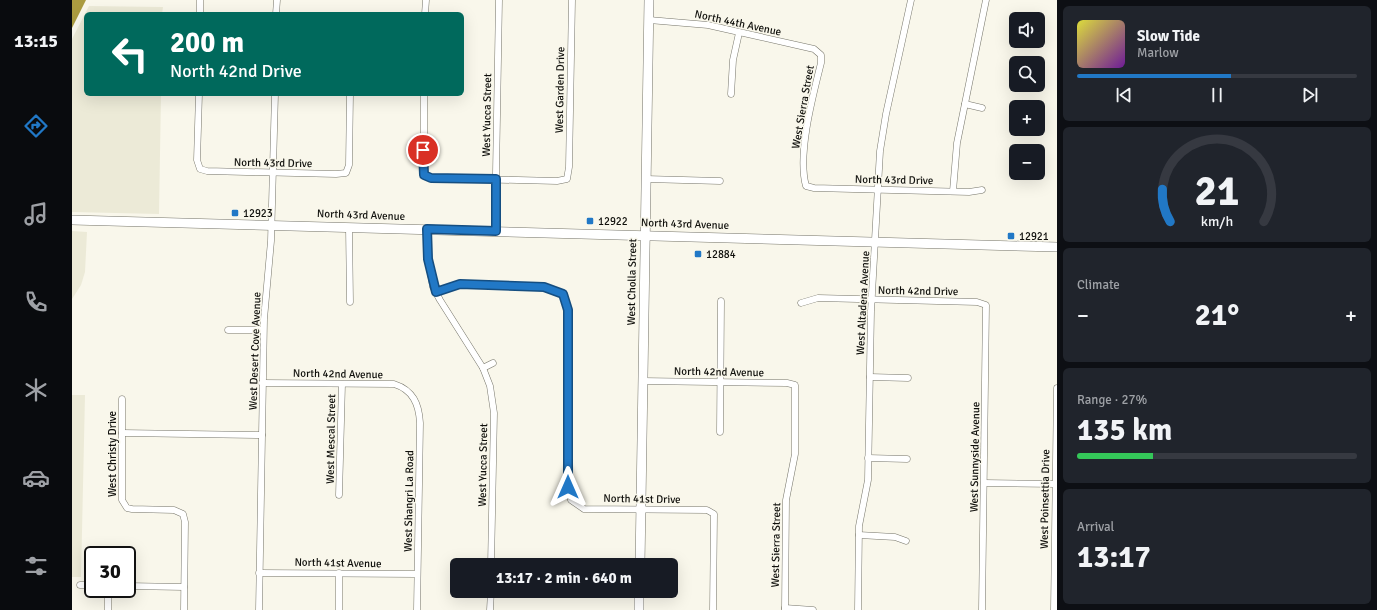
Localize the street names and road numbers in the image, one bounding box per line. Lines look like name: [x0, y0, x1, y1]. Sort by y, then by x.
street label: North 44th Avenue: [693, 7, 783, 39]
street label: West Garden Drive: [553, 47, 567, 133]
street label: West Sierra Street: [789, 64, 817, 150]
street label: West Yucca Street: [480, 73, 494, 157]
street label: North 43rd Drive: [234, 156, 312, 170]
street label: North 43rd Drive: [855, 173, 933, 187]
street label: North 43rd Avenue: [317, 207, 405, 223]
street label: North 43rd Avenue: [641, 216, 729, 232]
street label: West Cholla Street: [625, 238, 639, 326]
street label: West Altadena Avenue: [854, 251, 872, 355]
street label: North 42nd Drive: [878, 284, 958, 298]
street label: West Desert Cove Avenue: [246, 292, 264, 410]
street label: North 42nd Avenue: [674, 365, 764, 379]
street label: North 42nd Avenue: [293, 367, 383, 381]
street label: West Mescal Street: [324, 394, 338, 484]
street label: West Sunnyside Avenue: [968, 402, 982, 512]
street label: West Christy Drive: [106, 411, 119, 497]
street label: West Yucca Street: [476, 423, 490, 507]
street label: West Poinsettia Drive: [1038, 449, 1052, 549]
street label: West Shangri La Road: [402, 450, 416, 552]
street label: North 41st Drive: [603, 492, 681, 506]
street label: West Sierra Street: [769, 502, 783, 587]
street label: North 41st Avenue: [294, 556, 382, 570]

